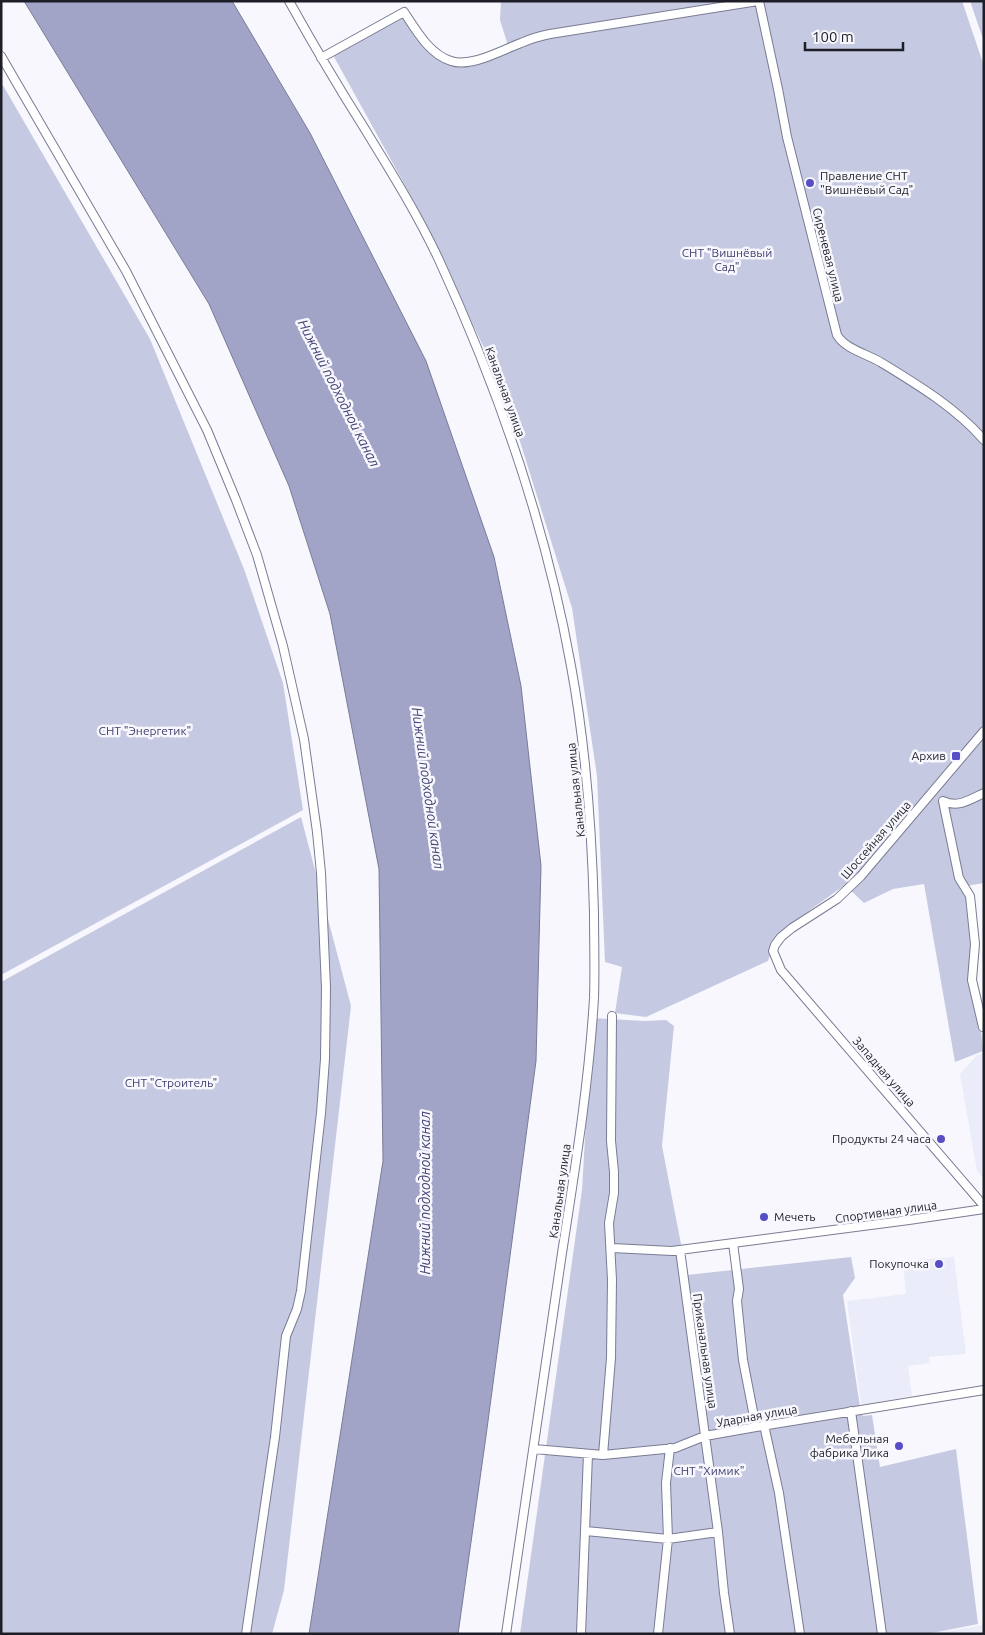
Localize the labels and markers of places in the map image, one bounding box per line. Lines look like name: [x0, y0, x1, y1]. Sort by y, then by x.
place label: Правление СНТ "Вишнёвый Сад": [820, 169, 913, 196]
marker: Правление СНТ "Вишнёвый Сад": [804, 177, 816, 189]
place label: Архив: [911, 749, 946, 762]
marker: Архив: [950, 750, 962, 762]
place label: Продукты 24 часа: [832, 1132, 931, 1145]
marker: Продукты 24 часа: [935, 1133, 947, 1145]
place label: Мечеть: [774, 1210, 816, 1223]
marker: Мечеть: [758, 1211, 770, 1223]
place label: Покупочка: [869, 1257, 929, 1270]
marker: Покупочка: [933, 1258, 945, 1270]
place label: Мебельная фабрика Лика: [810, 1432, 889, 1459]
marker: Мебельная фабрика Лика: [893, 1440, 905, 1452]

